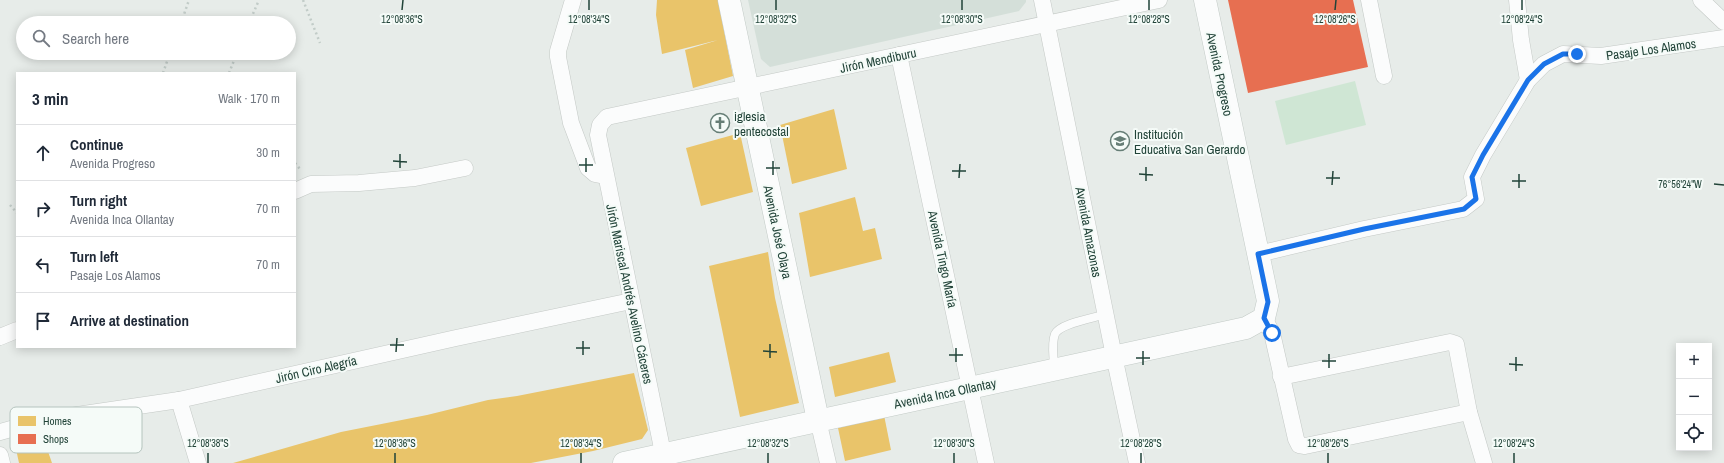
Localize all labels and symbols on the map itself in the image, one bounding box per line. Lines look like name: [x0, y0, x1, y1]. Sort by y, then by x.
text: 12°08'36"S: [381, 13, 423, 26]
text: 12°08'34"S: [568, 13, 610, 26]
text: 12°08'32"S: [755, 13, 797, 26]
text: 12°08'30"S: [941, 13, 983, 26]
text: 12°08'28"S: [1128, 13, 1170, 26]
text: 12°08'26"S: [1314, 13, 1356, 26]
text: 12°08'24"S: [1501, 13, 1543, 26]
street label: Avenida Progreso: [1202, 30, 1237, 118]
street label: Pasaje Los Alamos: [1605, 35, 1697, 64]
street label: Jirón Mendiburu: [838, 44, 918, 77]
route end: [1568, 45, 1586, 63]
place label: iglesia pentecostal: [734, 108, 789, 140]
church icon: iglesia pentecostal: [709, 112, 731, 134]
place label: Institución Educativa San Gerardo: [1134, 126, 1245, 158]
school or university icon: Institución Educativa San Gerardo: [1109, 130, 1131, 152]
text: 76°56'24"W: [1658, 178, 1702, 191]
street label: Avenida José Olaya: [759, 183, 796, 281]
street label: Avenida Amazonas: [1071, 184, 1106, 279]
street label: Jirón Mariscal Andrés Avelino Cáceres: [602, 203, 657, 386]
street label: Avenida Tingo María: [924, 208, 961, 309]
route start: [1263, 324, 1281, 342]
street label: Jirón Ciro Alegría: [274, 352, 359, 387]
street label: Avenida Inca Ollantay: [891, 374, 998, 413]
legend: [10, 407, 142, 453]
text: Homes: [43, 414, 72, 428]
text: Shops: [43, 432, 69, 446]
text: 12°08'38"S: [187, 437, 229, 450]
text: 12°08'36"S: [374, 437, 416, 450]
text: 12°08'34"S: [560, 437, 602, 450]
text: 12°08'32"S: [747, 437, 789, 450]
text: 12°08'30"S: [933, 437, 975, 450]
text: 12°08'28"S: [1120, 437, 1162, 450]
text: 12°08'26"S: [1307, 437, 1349, 450]
text: 12°08'24"S: [1493, 437, 1535, 450]

